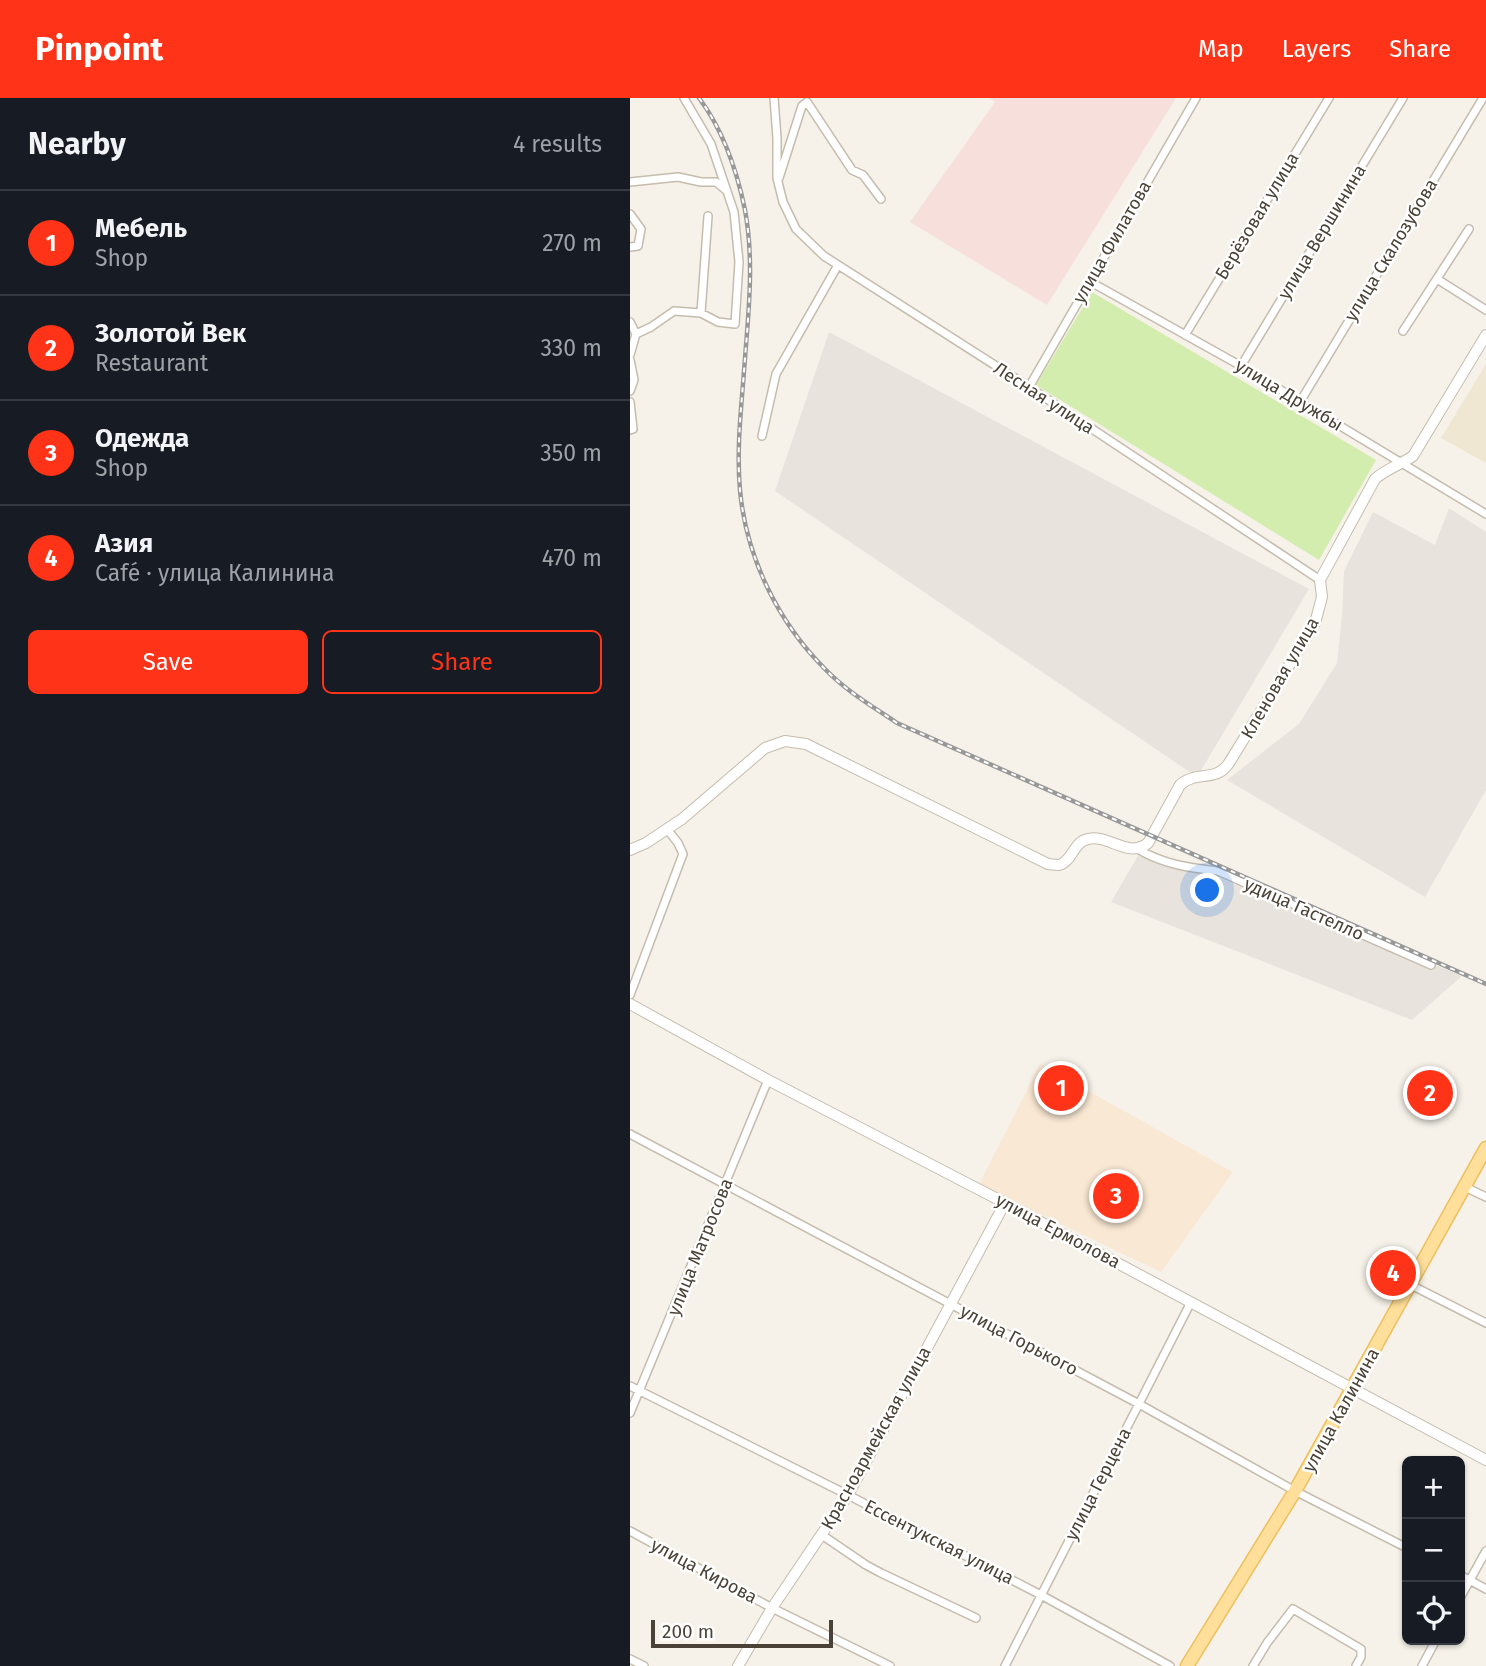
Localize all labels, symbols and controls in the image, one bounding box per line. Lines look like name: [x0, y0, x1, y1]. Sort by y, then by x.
text: Pinpoint: [35, 29, 163, 69]
text: Map: [1198, 35, 1244, 63]
text: Layers: [1282, 35, 1351, 63]
text: Share: [1389, 35, 1451, 63]
text: Nearby: [28, 126, 126, 162]
text: 4 results: [513, 130, 602, 158]
street label: Берёзовая улица: [1210, 148, 1304, 284]
street label: улица Вершинина: [1273, 161, 1371, 303]
street label: улица Скалозубова: [1340, 175, 1442, 325]
street label: улица Филатова: [1068, 177, 1156, 307]
text: Мебель: [95, 213, 187, 244]
text: 1: [46, 229, 56, 257]
text: 270 m: [542, 229, 602, 257]
text: Shop: [95, 244, 148, 272]
text: Золотой Век: [95, 318, 246, 349]
text: 2: [45, 334, 57, 362]
text: 330 m: [540, 334, 602, 362]
text: Restaurant: [95, 349, 208, 377]
street label: улица Дружбы: [1231, 354, 1347, 436]
street label: Лесная улица: [990, 357, 1098, 439]
text: Одежда: [95, 423, 189, 454]
text: 3: [45, 439, 57, 467]
text: 350 m: [540, 439, 602, 467]
text: Shop: [95, 454, 148, 482]
text: Азия: [95, 528, 153, 559]
text: 4: [45, 544, 58, 572]
text: 470 m: [542, 544, 602, 572]
text: Café · улица Калинина: [95, 559, 335, 587]
street label: Кленовая улица: [1236, 613, 1324, 743]
button: Save: [28, 630, 308, 694]
button: Share: [322, 630, 602, 694]
your location: [1190, 873, 1224, 907]
street label: удица Гастелло: [1241, 873, 1367, 945]
pin: 1: [1038, 1062, 1084, 1114]
pin: 2: [1407, 1067, 1453, 1119]
pin: 3: [1093, 1170, 1139, 1222]
street label: улица Матросова: [662, 1175, 738, 1319]
street label: улица Ермолова: [992, 1189, 1124, 1273]
pin: 4: [1370, 1247, 1416, 1299]
street label: улица Горького: [956, 1300, 1082, 1380]
street label: Красноармейская улица: [816, 1343, 936, 1533]
street label: улица Калинина: [1298, 1344, 1384, 1476]
street label: улица Герцена: [1060, 1424, 1136, 1544]
map controls: [1402, 1456, 1465, 1645]
button: +: [1402, 1456, 1465, 1519]
street label: Ессентукская улица: [861, 1495, 1017, 1589]
button: −: [1402, 1519, 1465, 1582]
street label: улица Кирова: [647, 1534, 761, 1608]
button: locate: [1402, 1582, 1465, 1645]
scale bar: [651, 1617, 833, 1649]
text: 200 m: [662, 1620, 714, 1643]

